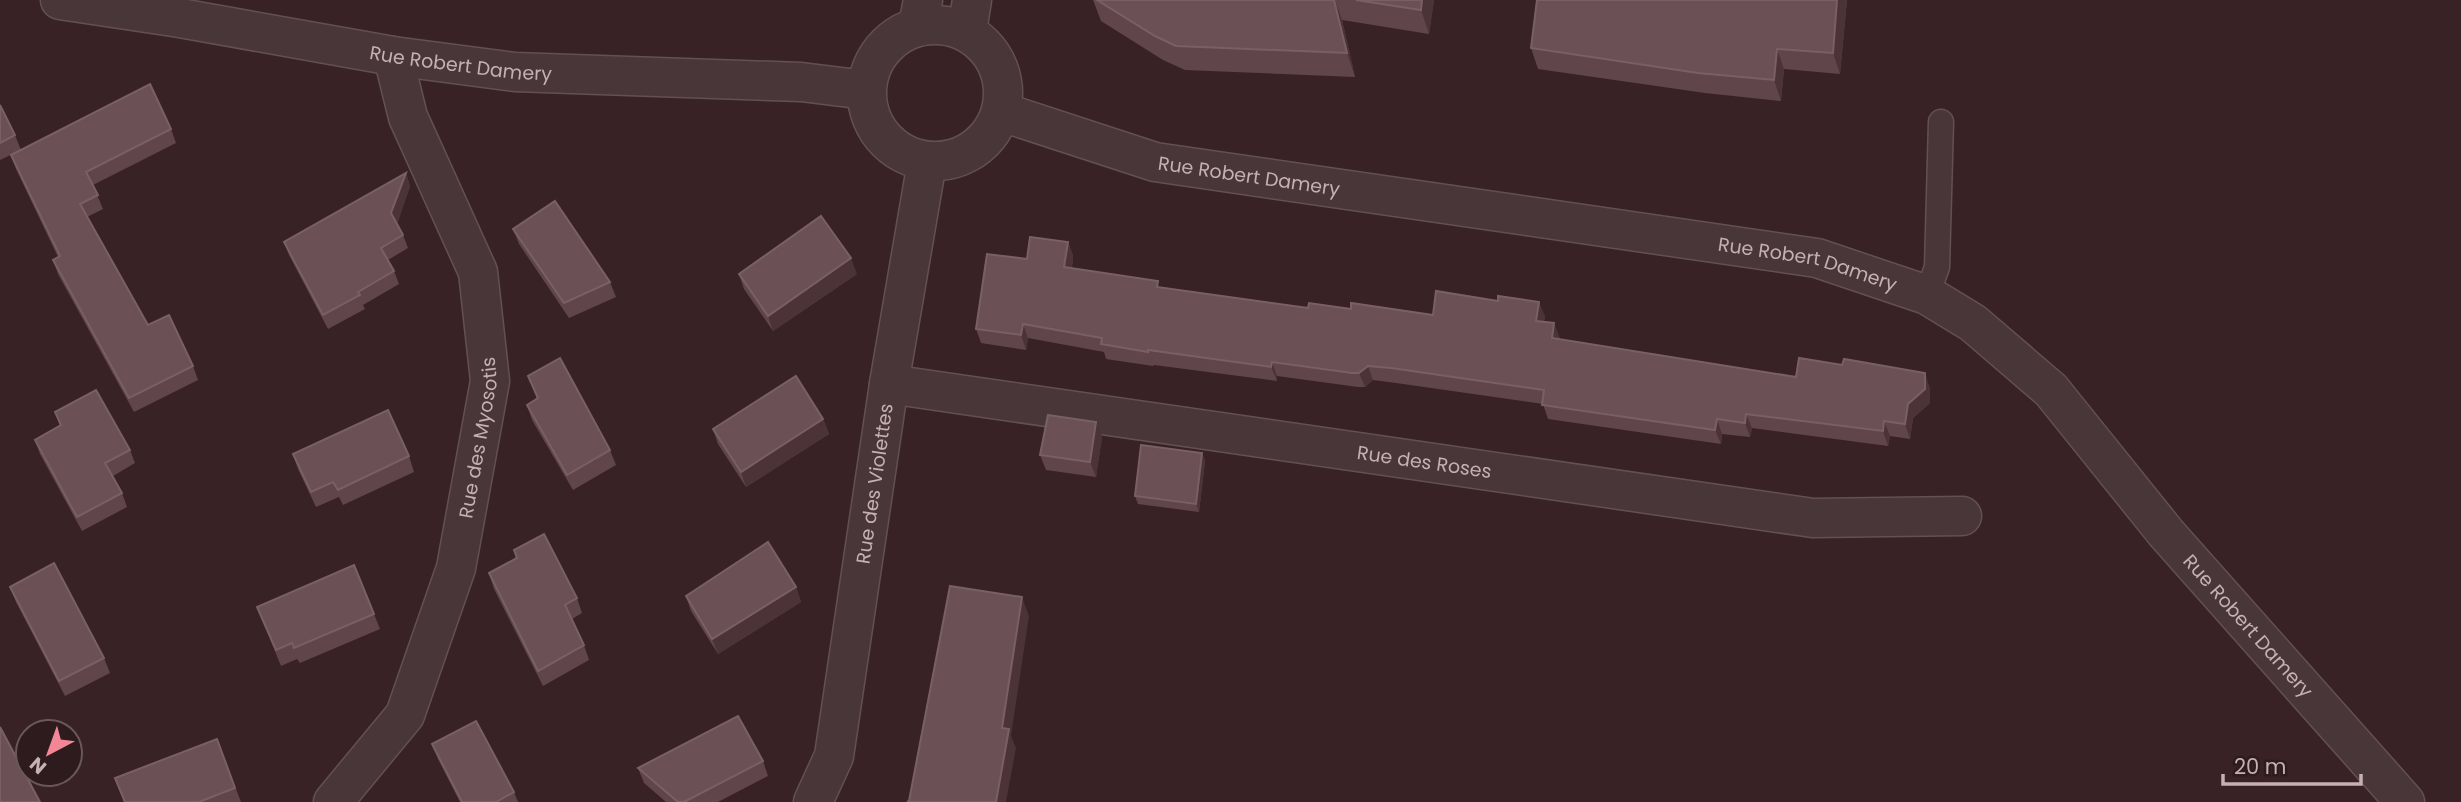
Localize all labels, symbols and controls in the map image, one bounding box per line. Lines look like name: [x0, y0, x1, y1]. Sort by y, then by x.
street label: Rue Robert Damery: [368, 39, 553, 87]
street label: Rue Robert Damery: [1156, 149, 1342, 202]
street label: Rue Robert Damery: [1716, 230, 1901, 298]
street label: Rue des Myosotis: [452, 356, 504, 520]
street label: Rue des Violettes: [849, 401, 899, 566]
street label: Rue des Roses: [1355, 439, 1493, 485]
street label: Rue Robert Damery: [2177, 548, 2320, 703]
north arrow: [14, 718, 84, 788]
scale bar: [2223, 742, 2361, 786]
text: N: [24, 751, 52, 780]
text: 20 m: [2234, 752, 2287, 781]

